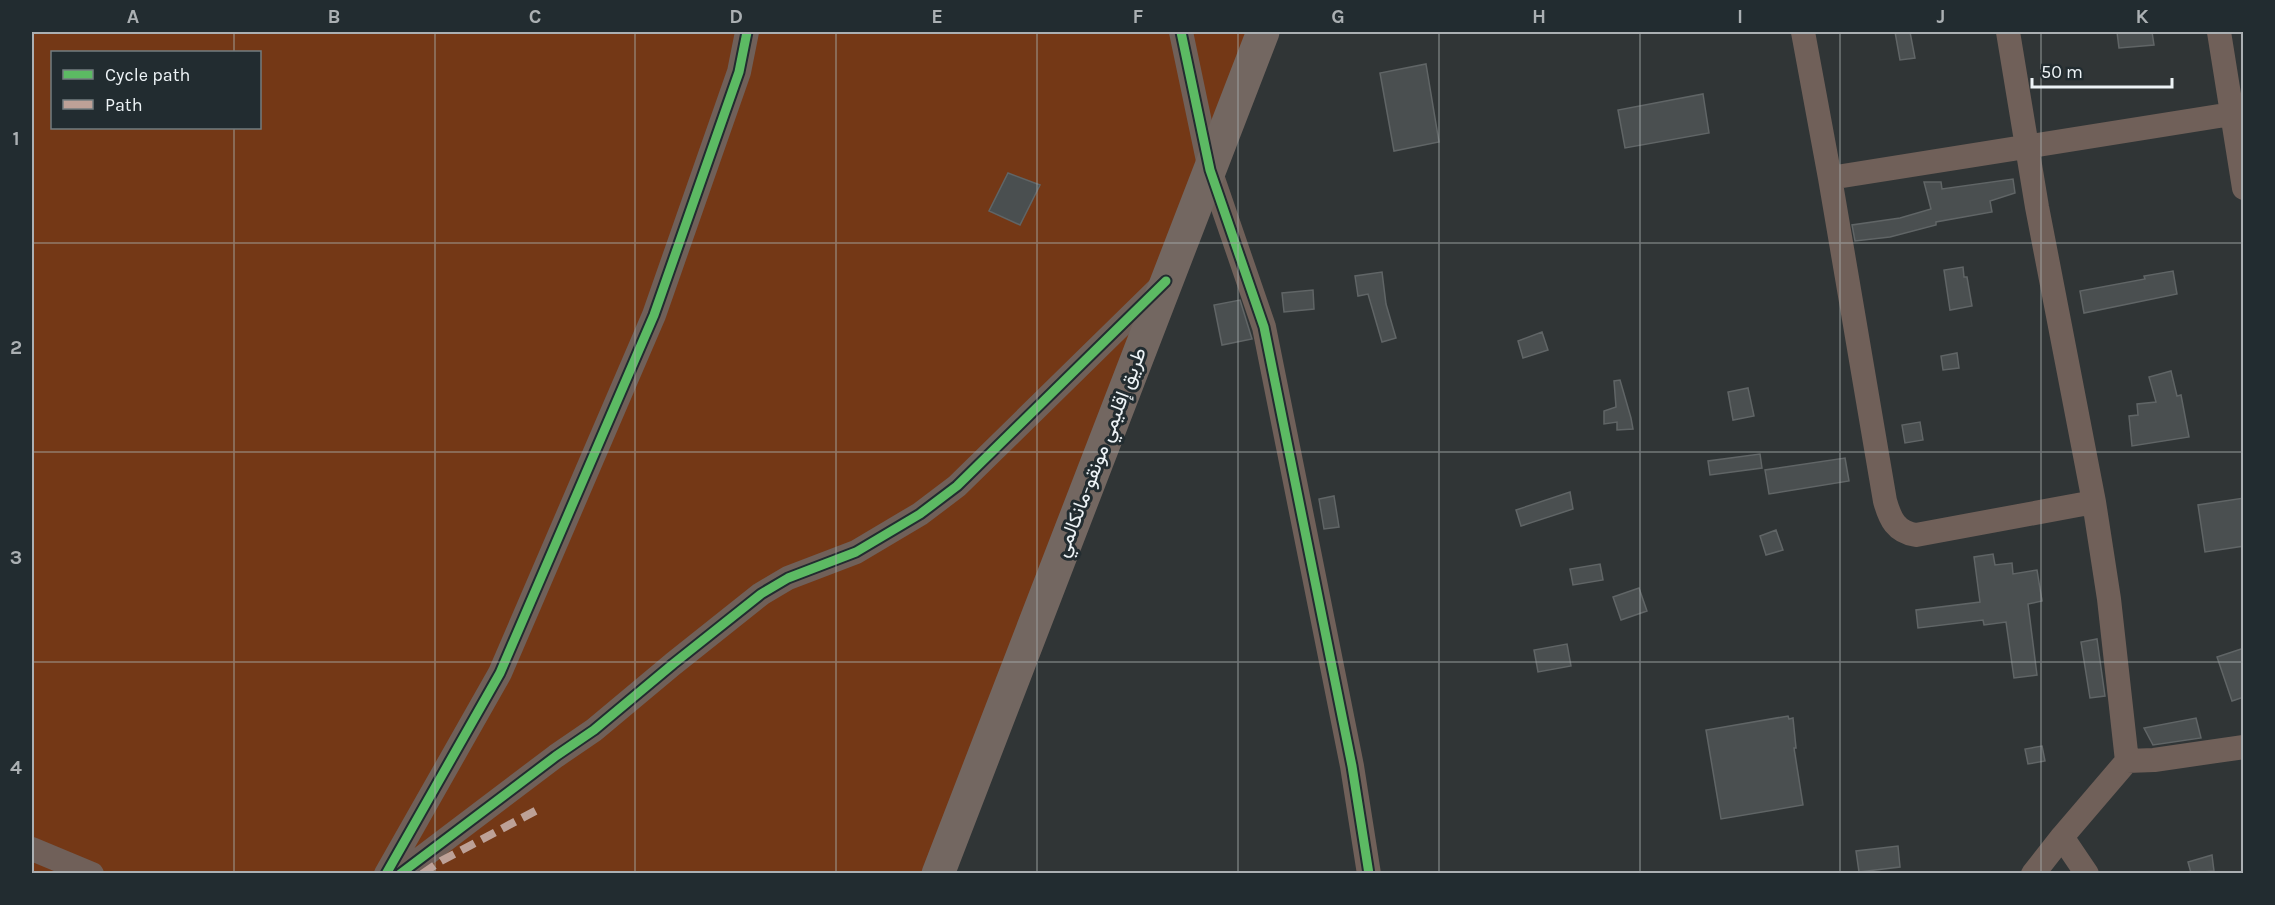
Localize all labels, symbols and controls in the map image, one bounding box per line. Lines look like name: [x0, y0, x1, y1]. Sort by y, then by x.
text: A: [127, 5, 140, 28]
text: B: [328, 5, 340, 28]
text: C: [529, 5, 541, 28]
text: D: [729, 5, 743, 28]
text: E: [931, 5, 943, 28]
text: F: [1133, 5, 1144, 28]
text: G: [1331, 5, 1345, 28]
text: H: [1532, 5, 1546, 28]
text: I: [1737, 5, 1743, 28]
text: J: [1937, 5, 1945, 28]
text: K: [2135, 5, 2149, 28]
legend: [51, 51, 261, 129]
scale bar: [2032, 51, 2172, 89]
text: 50 m: [2041, 61, 2083, 83]
text: Cycle path: [105, 64, 190, 86]
text: Path: [105, 94, 143, 116]
text: 1: [12, 127, 20, 150]
text: 2: [10, 336, 22, 359]
street label: طريق إقليمي مونقو-مانكالمي: [1050, 344, 1156, 562]
text: 3: [10, 546, 22, 569]
text: 4: [10, 756, 22, 779]

